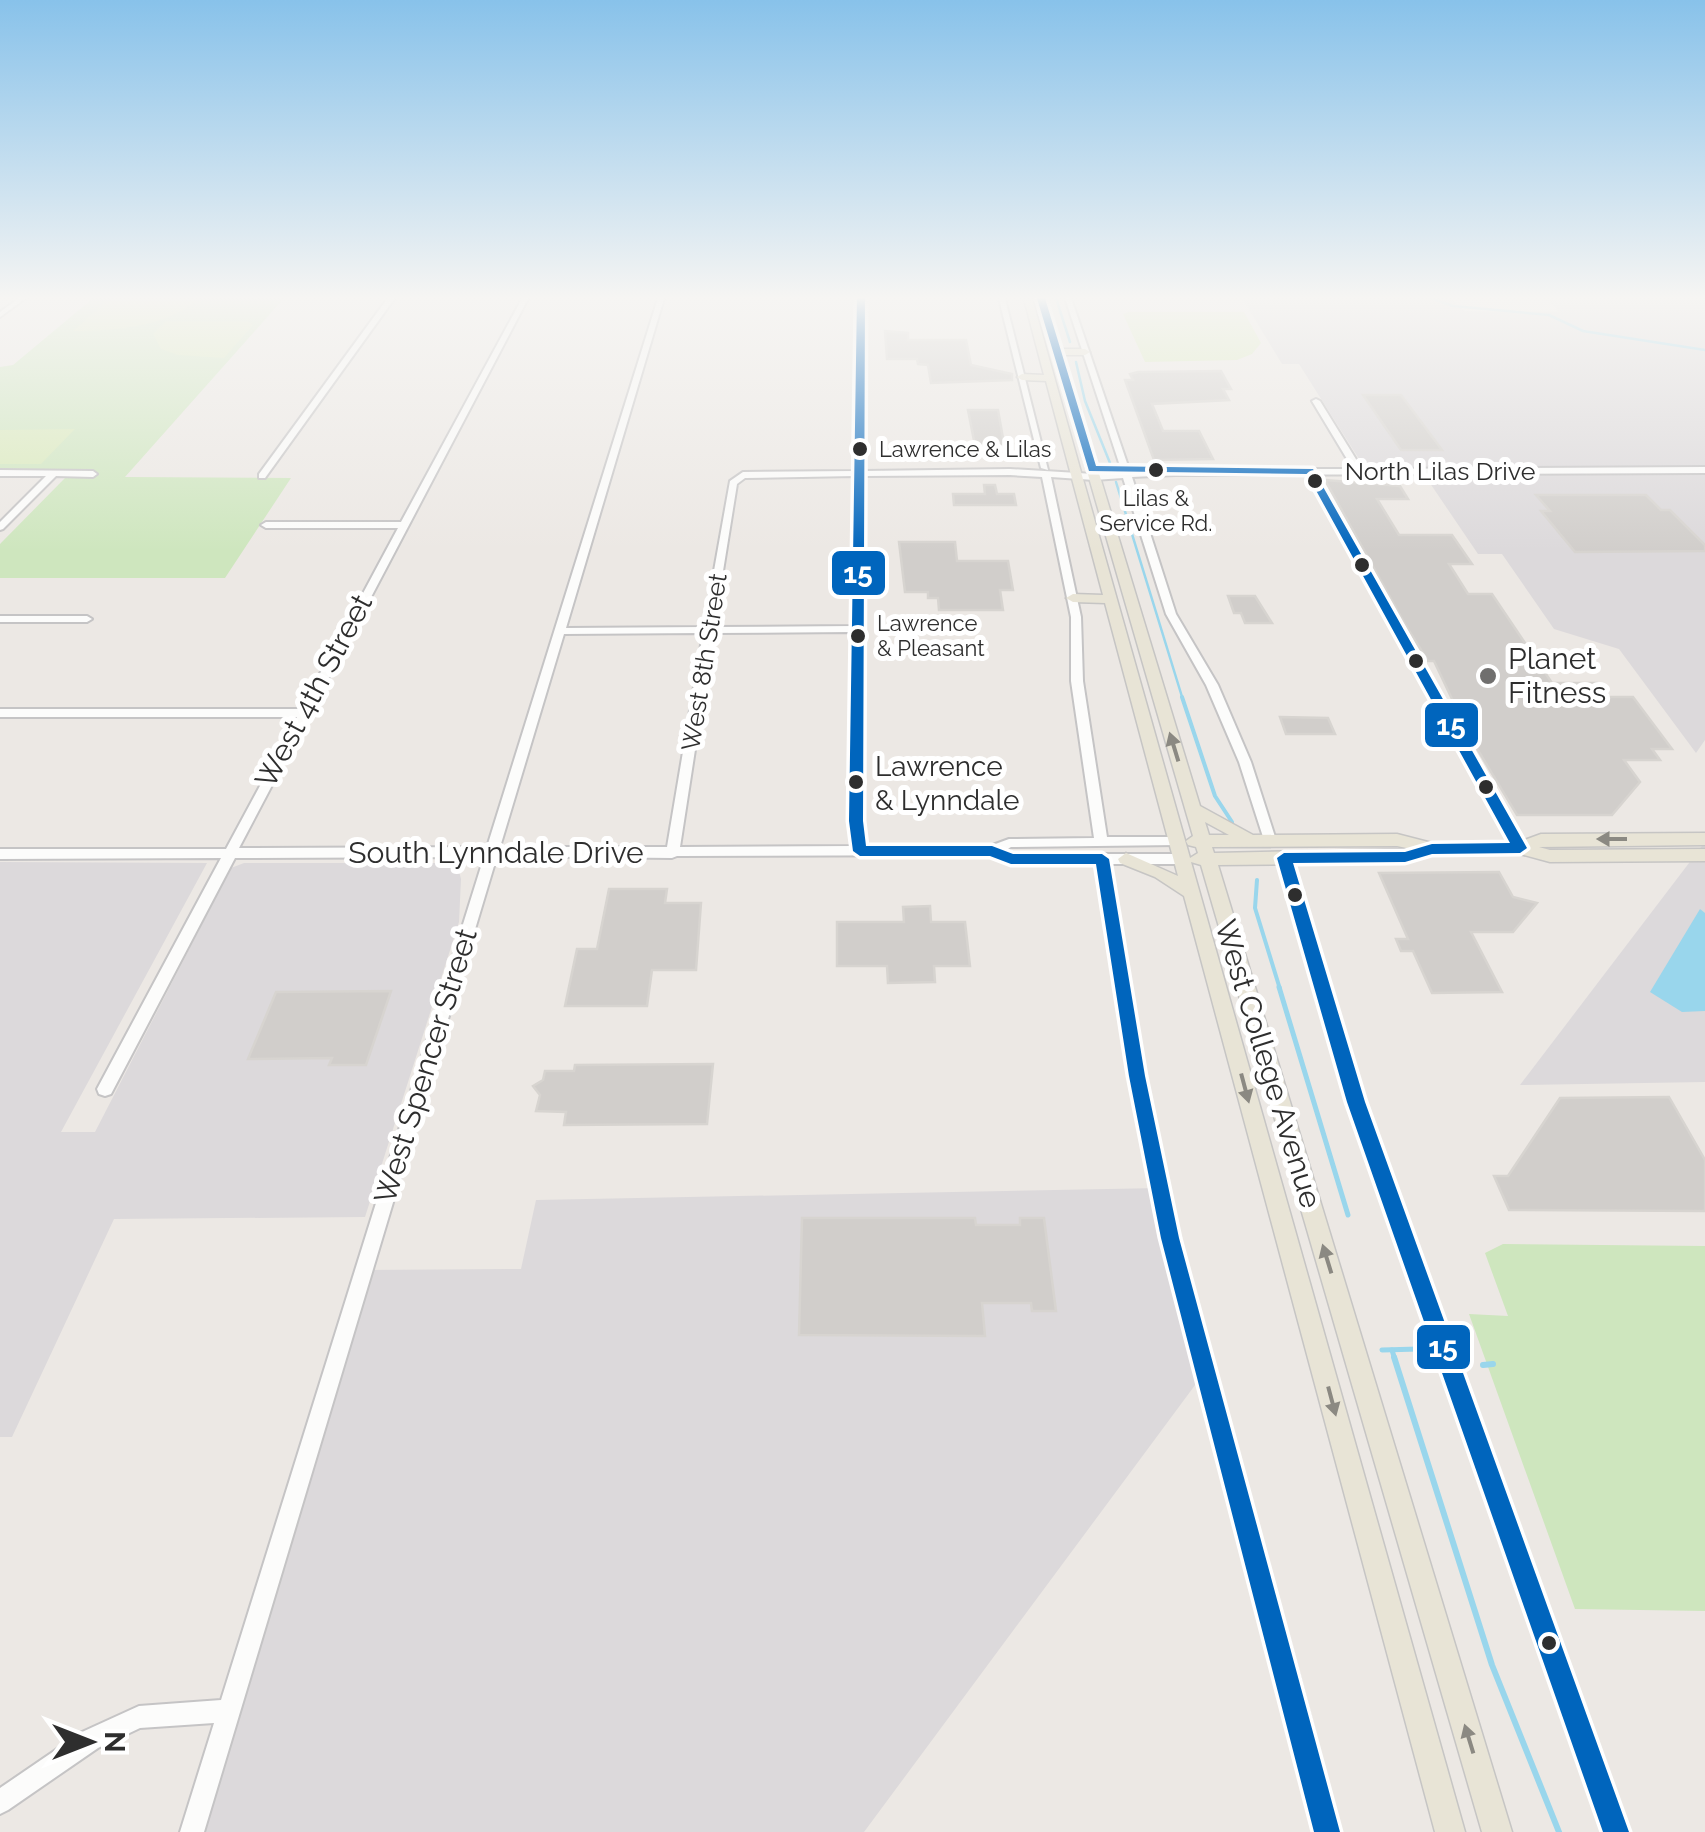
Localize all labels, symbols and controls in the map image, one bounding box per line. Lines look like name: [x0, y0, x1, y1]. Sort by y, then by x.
place label: Lawrence & Lilas: [879, 436, 1051, 462]
marker: Lawrence & Lilas: [850, 439, 870, 459]
street label: North Lilas Drive: [1345, 456, 1535, 486]
marker: Lilas & Service Rd.: [1146, 460, 1166, 480]
unlabelled marker: [1305, 471, 1325, 491]
place label: Lilas & Service Rd.: [1100, 485, 1212, 536]
line badge: 15: [830, 549, 887, 597]
unlabelled marker: [1352, 555, 1372, 575]
text: 15: [843, 557, 873, 590]
street label: West 8th Street: [675, 570, 733, 753]
street label: West 4th Street: [248, 588, 379, 793]
place label: Lawrence & Pleasant: [877, 610, 985, 661]
marker: Lawrence & Pleasant: [848, 626, 868, 646]
place label: Planet Fitness: [1508, 641, 1606, 710]
unlabelled marker: [1406, 651, 1426, 671]
marker: Planet Fitness: [1477, 665, 1499, 687]
line badge: 15: [1423, 701, 1480, 749]
text: 15: [1436, 709, 1466, 742]
one-way arrow: [1166, 731, 1181, 762]
place label: Lawrence & Lynndale: [875, 750, 1019, 817]
marker: Lawrence & Lynndale: [846, 772, 866, 792]
unlabelled marker: [1476, 777, 1496, 797]
one-way arrow: [1595, 831, 1627, 847]
street label: South Lynndale Drive: [348, 835, 644, 870]
unlabelled marker: [1285, 885, 1305, 905]
street label: West College Avenue: [1208, 915, 1329, 1212]
street label: West Spencer Street: [367, 924, 484, 1208]
one-way arrow: [1238, 1073, 1254, 1104]
one-way arrow: [1319, 1243, 1334, 1274]
line badge: 15: [1415, 1323, 1472, 1371]
text: 15: [1428, 1331, 1458, 1364]
one-way arrow: [1324, 1386, 1340, 1417]
unlabelled marker: [1539, 1633, 1559, 1653]
north arrow: [40, 1692, 140, 1792]
one-way arrow: [1461, 1723, 1476, 1753]
text: N: [98, 1731, 131, 1753]

